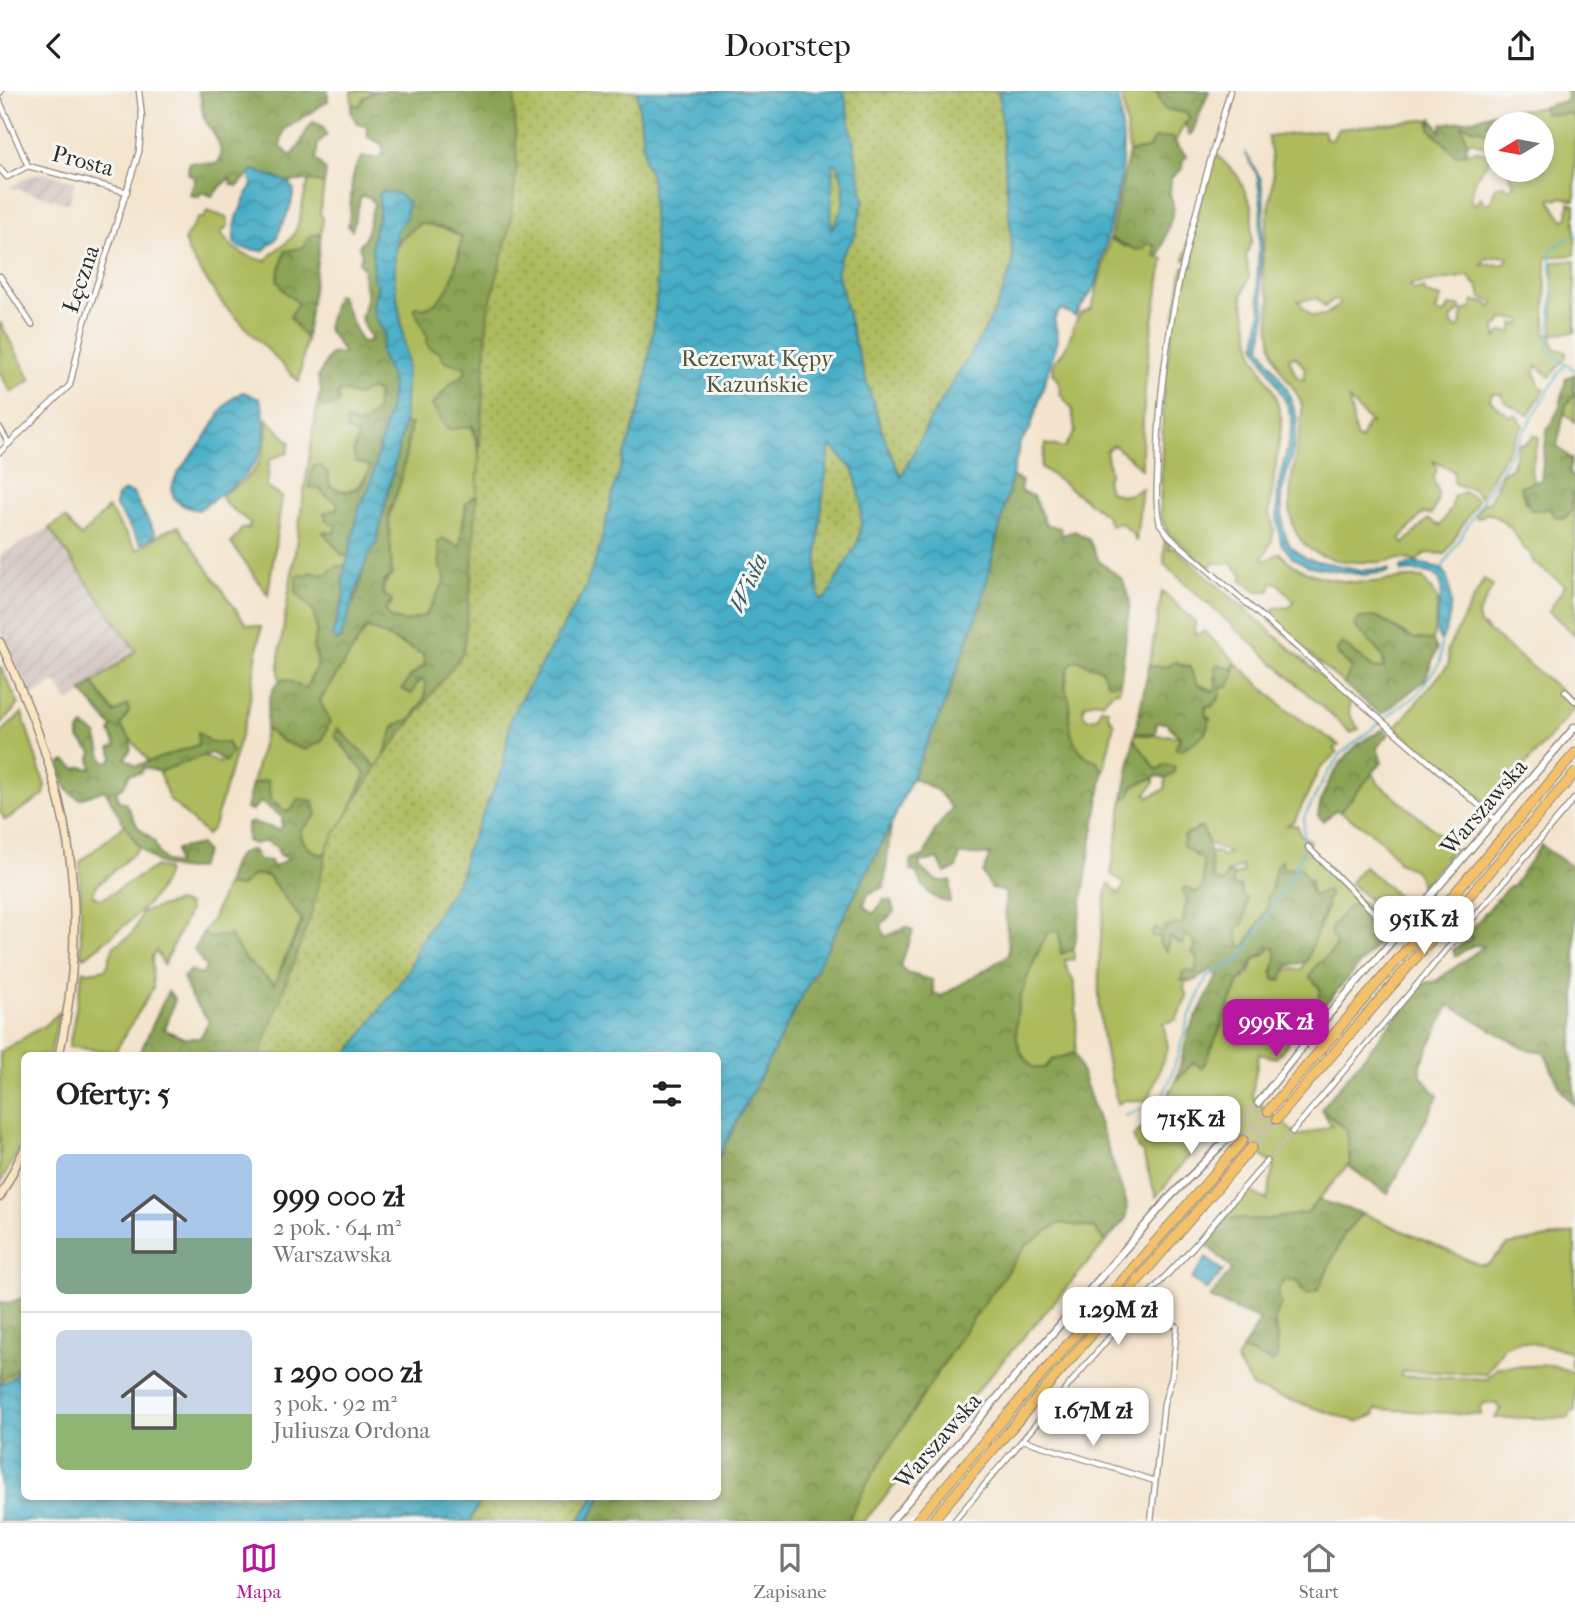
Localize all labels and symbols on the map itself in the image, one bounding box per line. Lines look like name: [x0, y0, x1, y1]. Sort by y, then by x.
north arrow: [1484, 112, 1554, 182]
street label: Prosta: [49, 140, 117, 182]
street label: Łęczna: [57, 241, 105, 316]
park label: Rezerwat Kępy Kazuńskie: [681, 345, 834, 398]
water label: Wisła: [722, 549, 774, 617]
street label: Warszawska: [1434, 753, 1533, 861]
pin: 951K zł: [1359, 897, 1489, 956]
pin: 999K zł: [1211, 999, 1341, 1059]
pin: 715K zł: [1126, 1097, 1256, 1156]
pin: 1.29M zł: [1046, 1287, 1190, 1347]
street label: Warszawska: [888, 1387, 987, 1495]
pin: 1.67M zł: [1021, 1389, 1165, 1448]

